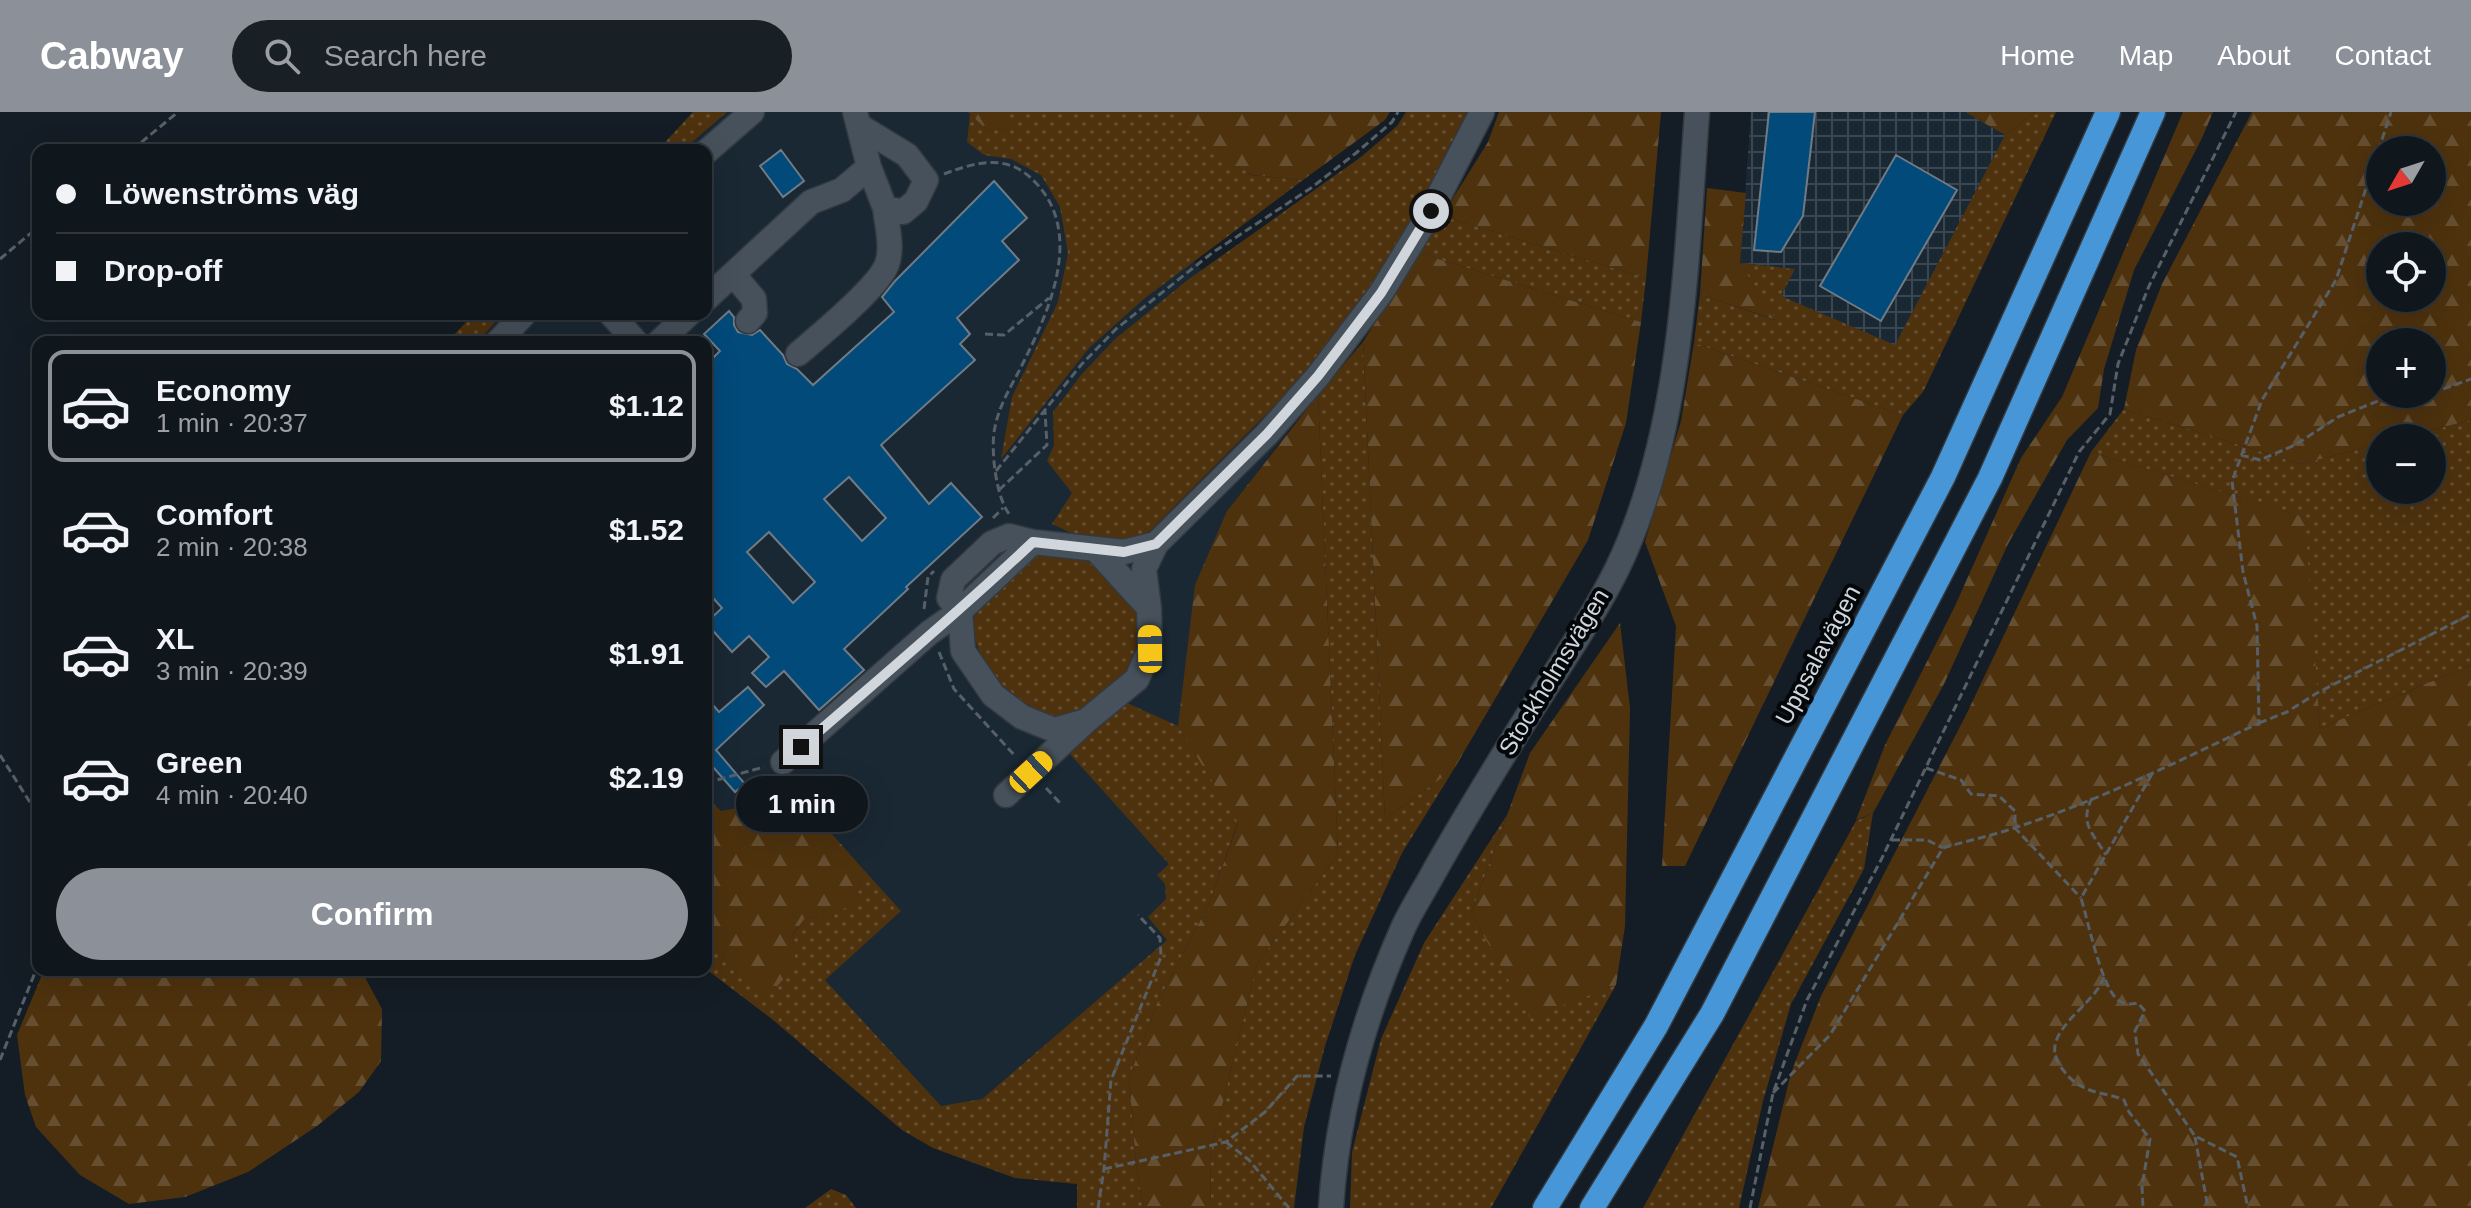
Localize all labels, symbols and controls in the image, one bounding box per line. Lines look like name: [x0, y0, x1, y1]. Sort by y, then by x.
search box: [232, 20, 792, 92]
icon: search: [260, 34, 304, 78]
text: Cabway: [40, 35, 184, 77]
text: Search here: [324, 39, 487, 72]
text: Home: [2000, 40, 2075, 71]
text: Map: [2119, 40, 2173, 71]
text: About: [2217, 40, 2291, 71]
text: Contact: [2335, 40, 2431, 71]
north arrow: [2366, 136, 2446, 216]
map controls: [2366, 136, 2446, 504]
text: Löwenströms väg: [104, 177, 359, 210]
route start: [1413, 193, 1449, 229]
button: locate: [2366, 232, 2446, 312]
text: Drop-off: [104, 254, 222, 287]
button: +: [2366, 328, 2446, 408]
icon: car: [60, 370, 132, 442]
text: Economy: [156, 374, 291, 407]
text: $1.12: [609, 389, 684, 422]
text: 1 min · 20:37: [156, 408, 308, 438]
button: −: [2366, 424, 2446, 504]
icon: car: [60, 494, 132, 566]
text: Comfort: [156, 498, 273, 531]
text: $1.52: [609, 513, 684, 546]
text: 2 min · 20:38: [156, 532, 308, 562]
street label: Uppsalavägen: [1770, 581, 1865, 729]
street label: Stockholmsvägen: [1493, 584, 1614, 760]
icon: car: [60, 618, 132, 690]
text: XL: [156, 622, 194, 655]
car: [1138, 625, 1162, 673]
text: $1.91: [609, 637, 684, 670]
text: 3 min · 20:39: [156, 656, 308, 686]
route end: [783, 729, 819, 765]
icon: car: [60, 742, 132, 814]
text: Green: [156, 746, 243, 779]
car: [1005, 747, 1057, 797]
text: $2.19: [609, 761, 684, 794]
callout: 1 min: [735, 775, 867, 831]
text: 4 min · 20:40: [156, 780, 308, 810]
text: 1 min: [768, 789, 836, 819]
button: Confirm: [56, 868, 688, 960]

